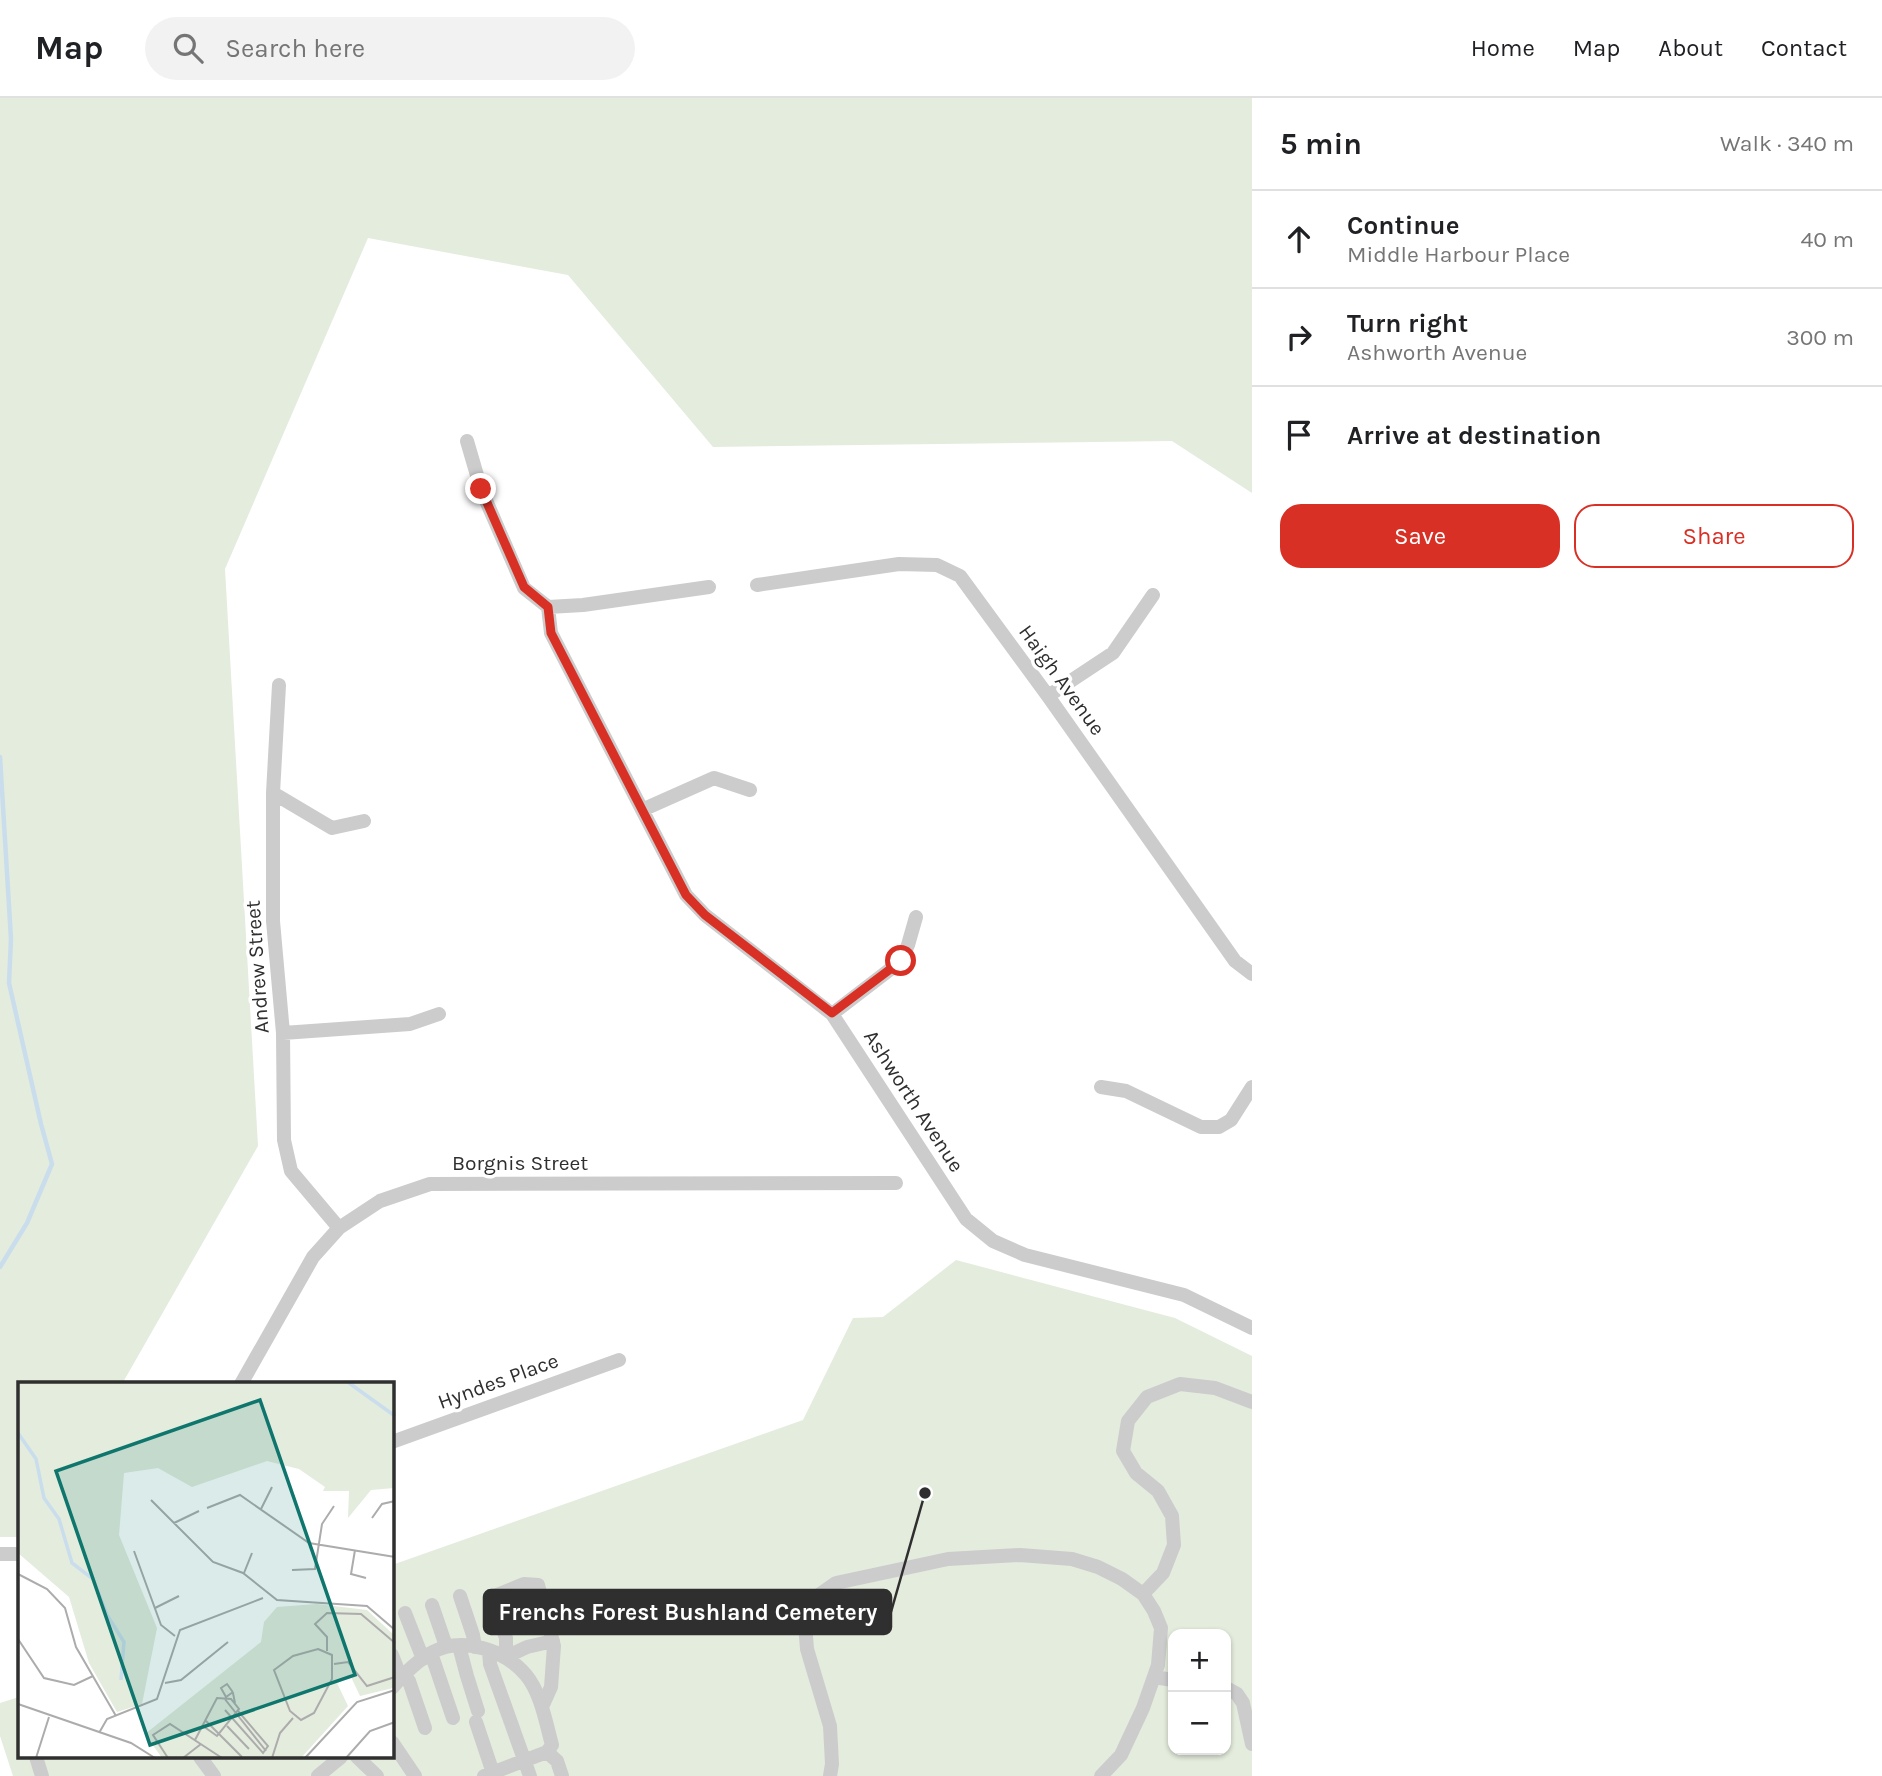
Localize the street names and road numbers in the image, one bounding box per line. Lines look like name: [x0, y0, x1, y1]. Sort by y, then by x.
street label: Haigh Avenue: [1014, 620, 1110, 740]
street label: Andrew Street: [240, 900, 274, 1034]
street label: Ashworth Avenue: [859, 1025, 969, 1177]
street label: Borgnis Street: [452, 1151, 588, 1175]
street label: Hyndes Place: [434, 1348, 562, 1414]

